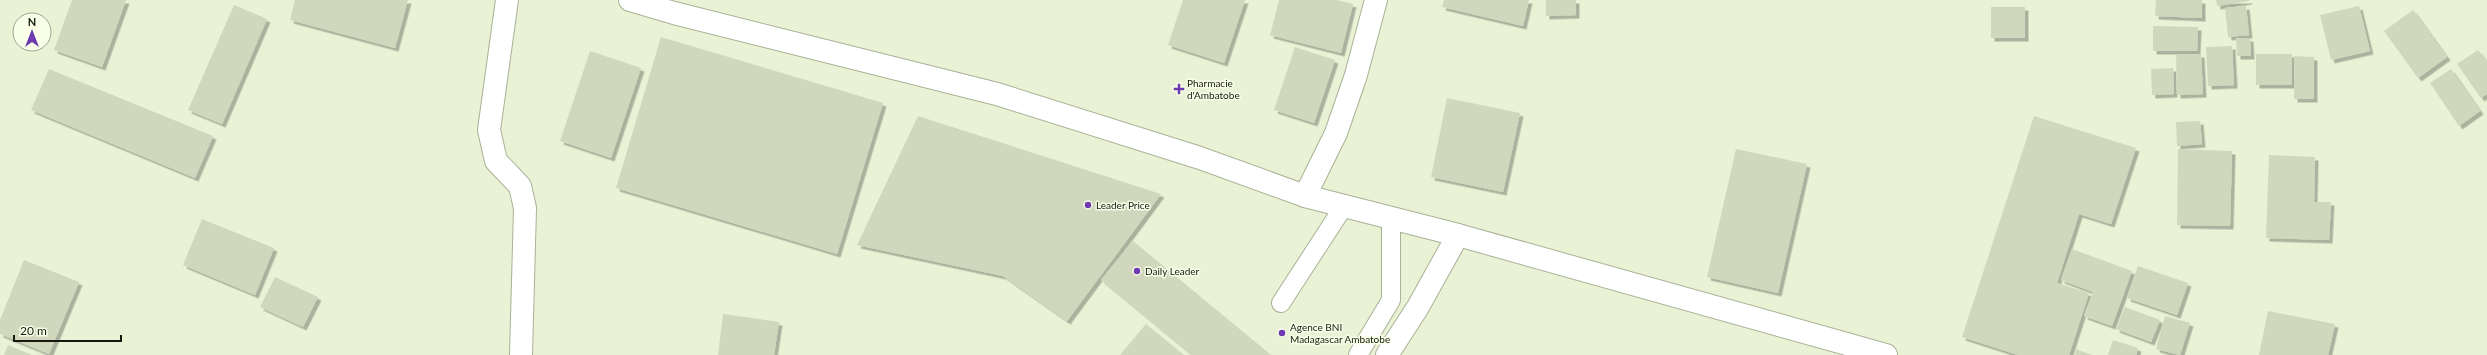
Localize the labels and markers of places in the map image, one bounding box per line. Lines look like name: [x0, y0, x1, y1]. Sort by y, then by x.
place label: Pharmacie d'Ambatobe: [1187, 77, 1240, 101]
marker: Pharmacie d'Ambatobe: [1174, 84, 1184, 94]
place label: Leader Price: [1096, 199, 1150, 211]
marker: Leader Price: [1083, 200, 1093, 210]
place label: Daily Leader: [1145, 265, 1200, 277]
marker: Daily Leader: [1132, 266, 1142, 276]
place label: Agence BNI Madagascar Ambatobe: [1290, 321, 1390, 345]
marker: Agence BNI Madagascar Ambatobe: [1277, 328, 1287, 338]

